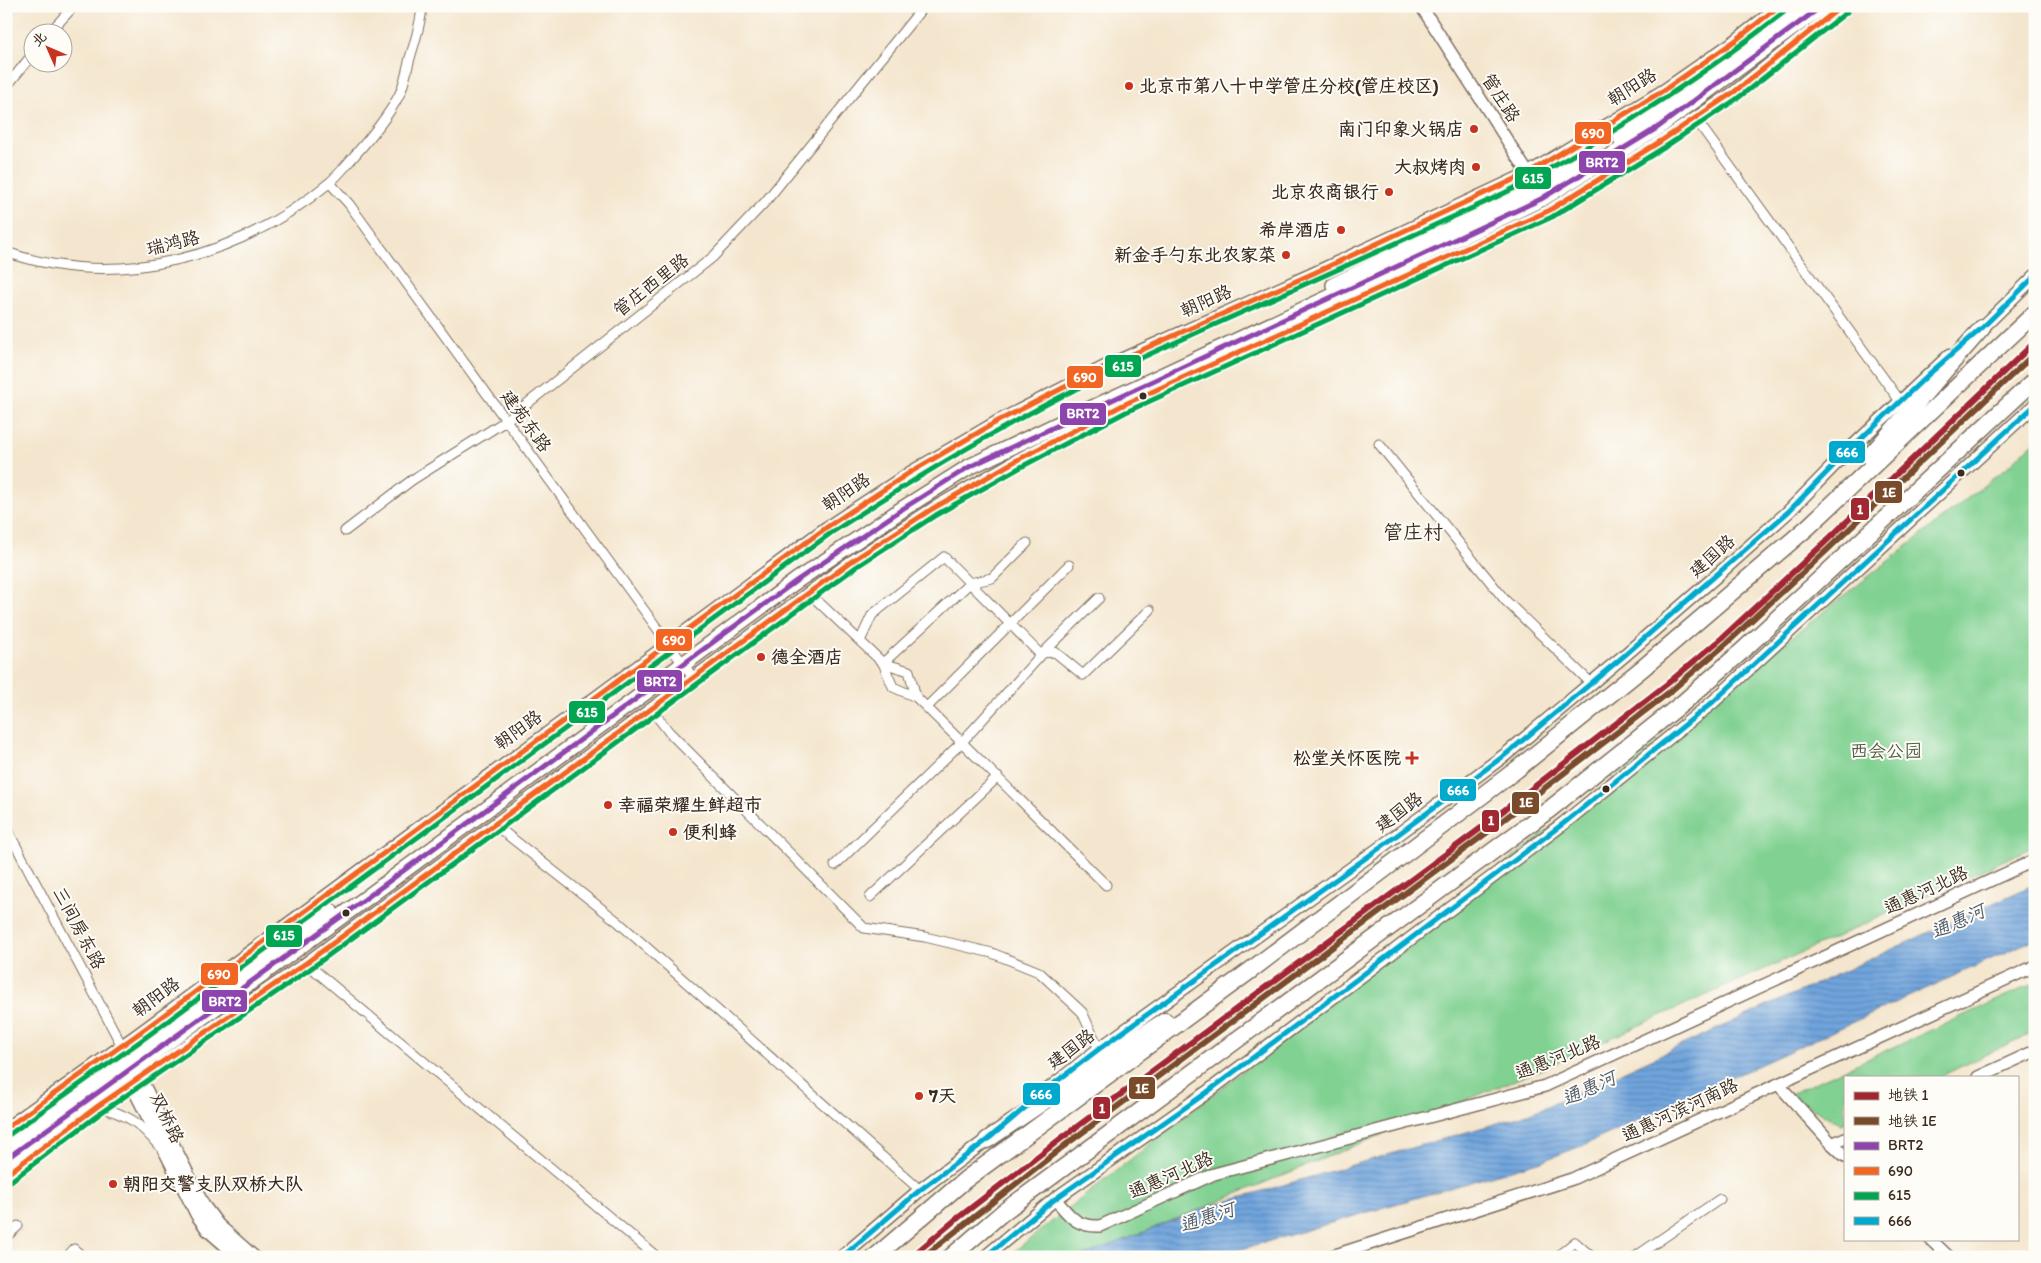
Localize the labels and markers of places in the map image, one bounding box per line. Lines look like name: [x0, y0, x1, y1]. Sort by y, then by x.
place label: 北京市第八十中学管庄分校(管庄校区): [1139, 75, 1439, 97]
marker: 北京市第八十中学管庄分校(管庄校区): [1123, 80, 1135, 92]
place label: 南门印象火锅店: [1338, 118, 1464, 140]
marker: 南门印象火锅店: [1468, 123, 1480, 135]
place label: 大叔烤肉: [1394, 156, 1466, 178]
marker: 大叔烤肉: [1470, 161, 1482, 173]
place label: 北京农商银行: [1271, 181, 1379, 203]
marker: 北京农商银行: [1383, 186, 1395, 198]
place label: 希岸酒店: [1259, 219, 1331, 241]
marker: 希岸酒店: [1335, 224, 1347, 236]
place label: 新金手勺东北农家菜: [1114, 244, 1276, 266]
marker: 新金手勺东北农家菜: [1280, 249, 1292, 261]
unlabelled marker: [1138, 391, 1148, 401]
unlabelled marker: [1956, 468, 1966, 478]
place label: 德全酒店: [771, 646, 843, 668]
marker: 德全酒店: [755, 651, 767, 663]
place label: 松堂关怀医院: [1293, 747, 1401, 769]
marker: 松堂关怀医院: [1405, 751, 1419, 765]
unlabelled marker: [1601, 784, 1611, 794]
place label: 幸福荣耀生鲜超市: [618, 794, 762, 816]
marker: 幸福荣耀生鲜超市: [602, 799, 614, 811]
place label: 便利蜂: [683, 821, 737, 843]
marker: 便利蜂: [667, 826, 679, 838]
unlabelled marker: [341, 908, 351, 918]
place label: 7天: [928, 1085, 956, 1107]
marker: 7天: [913, 1090, 925, 1102]
place label: 朝阳交警支队双桥大队: [123, 1173, 303, 1195]
marker: 朝阳交警支队双桥大队: [107, 1178, 119, 1190]

